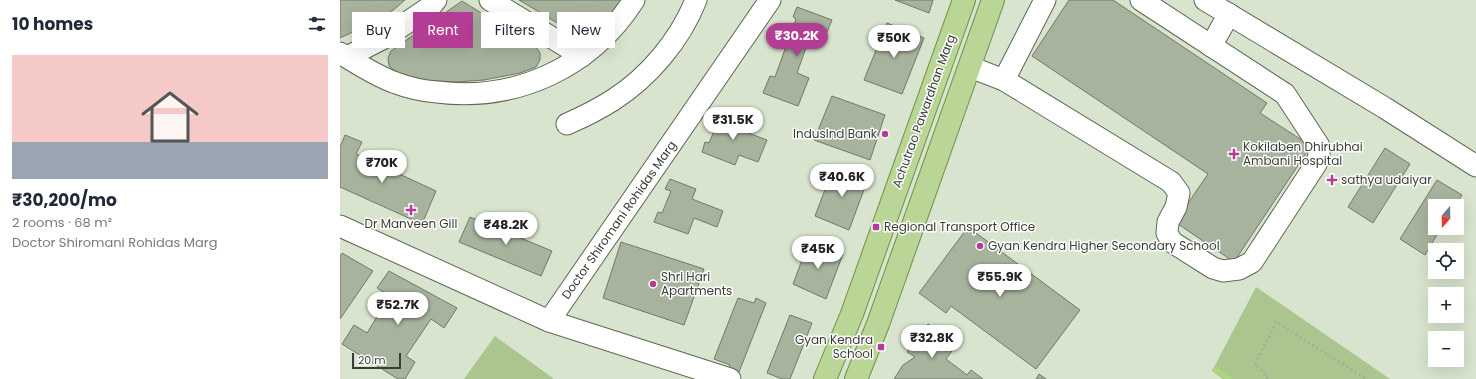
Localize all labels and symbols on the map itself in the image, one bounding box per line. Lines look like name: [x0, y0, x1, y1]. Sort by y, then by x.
pin: ₹30.2K: [764, 23, 830, 57]
pin: ₹50K: [870, 25, 918, 59]
street label: Achutrao Pawardhan Marg: [888, 32, 959, 190]
pin: ₹31.5K: [700, 107, 766, 141]
place label: IndusInd Bank: [793, 125, 878, 142]
marker: IndusInd Bank: [880, 129, 890, 139]
street label: Doctor Shiromani Rohidas Marg: [557, 137, 680, 302]
place label: Kokilaben Dhirubhai Ambani Hospital: [1243, 138, 1363, 169]
marker: Kokilaben Dhirubhai Ambani Hospital: [1228, 148, 1240, 160]
pin: ₹70K: [358, 150, 406, 184]
pin: ₹40.6K: [809, 164, 875, 198]
place label: sathya udaiyar: [1341, 171, 1432, 188]
marker: sathya udaiyar: [1326, 174, 1338, 186]
north arrow: [1428, 199, 1464, 235]
marker: Dr Manveen Gill: [405, 204, 417, 216]
pin: ₹48.2K: [473, 212, 539, 246]
place label: Dr Manveen Gill: [365, 215, 458, 232]
place label: Regional Transport Office: [884, 218, 1035, 235]
marker: Regional Transport Office: [871, 222, 881, 232]
pin: ₹45K: [794, 236, 842, 270]
place label: Gyan Kendra Higher Secondary School: [988, 237, 1220, 254]
marker: Gyan Kendra Higher Secondary School: [975, 241, 985, 251]
pin: ₹55.9K: [967, 264, 1033, 298]
place label: Shri Hari Apartments: [661, 268, 732, 299]
marker: Shri Hari Apartments: [648, 279, 658, 289]
pin: ₹52.7K: [365, 292, 431, 326]
pin: ₹32.8K: [899, 325, 965, 359]
place label: Gyan Kendra School: [795, 331, 873, 362]
marker: Gyan Kendra School: [876, 342, 886, 352]
scale bar: [352, 351, 401, 370]

